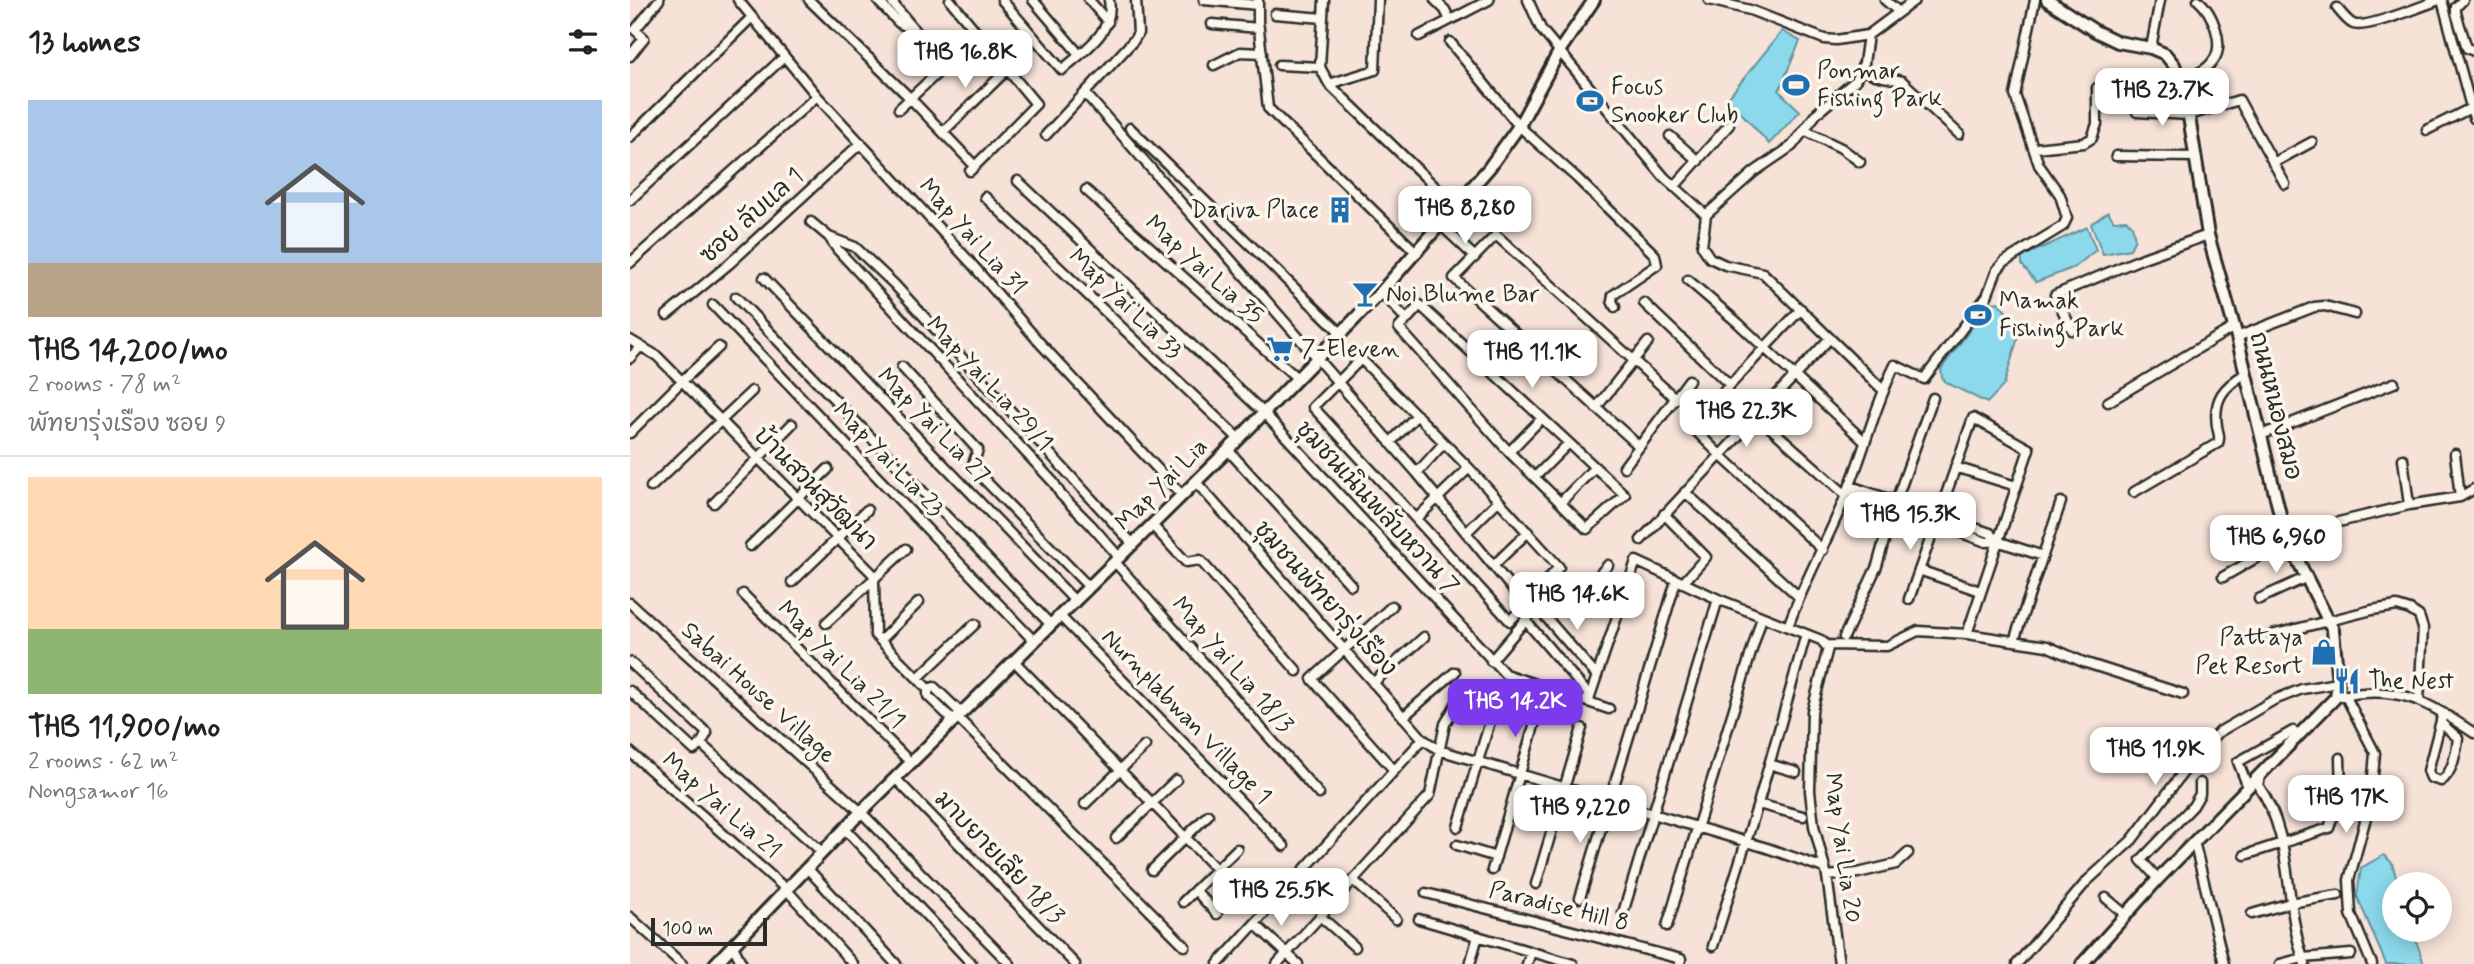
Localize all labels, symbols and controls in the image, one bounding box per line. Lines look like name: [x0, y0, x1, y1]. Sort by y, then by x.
text: 13 homes: [28, 23, 141, 62]
icon: filters: [564, 23, 602, 61]
pin: THB 16.8K: [885, 31, 1045, 90]
text: THB 16.8K: [913, 38, 1017, 68]
place label: Ponmar Fishing Park: [1817, 56, 1942, 118]
pin: THB 23.7K: [2082, 68, 2242, 128]
sports icon: Ponmar Fishing Park: [1781, 70, 1811, 100]
place label: Focus Snooker Club: [1611, 72, 1738, 131]
text: THB 23.7K: [2111, 76, 2213, 106]
sports icon: Focus Snooker Club: [1575, 86, 1605, 116]
icon: home: [252, 145, 378, 271]
street label: ซอย ลับแล 1: [694, 161, 810, 271]
street label: Map Yai Lia 31: [911, 172, 1033, 302]
pin: THB 8,280: [1385, 187, 1545, 246]
text: THB 8,280: [1414, 194, 1516, 224]
place label: Dariva Place: [1191, 195, 1319, 226]
building icon: Dariva Place: [1325, 195, 1355, 225]
street label: Map Yai Lia 35: [1138, 208, 1270, 332]
street label: Map Yai Lia 33: [1061, 242, 1189, 366]
bar icon: Noi Blume Bar: [1350, 279, 1380, 309]
place label: Noi Blume Bar: [1386, 279, 1539, 310]
place label: Mamak Fishing Park: [1999, 286, 2124, 348]
sports icon: Mamak Fishing Park: [1963, 300, 1993, 330]
street label: Map Yai Lia 29/1: [919, 310, 1059, 458]
street label: ถนนหนองสมอ: [2242, 329, 2308, 483]
pin: THB 11.1K: [1452, 330, 1612, 390]
text: THB 14,200/mo: [28, 331, 228, 370]
supermarket icon: 7-Eleven: [1265, 334, 1295, 364]
place label: 7-Eleven: [1301, 334, 1400, 365]
text: THB 11.1K: [1483, 338, 1581, 368]
street label: Map Yai Lia 27: [870, 361, 996, 491]
text: 2 rooms · 78 m²: [28, 370, 181, 400]
pin: THB 22.3K: [1666, 390, 1826, 449]
street label: Map Yai Lia 23: [826, 396, 950, 524]
text: THB 22.3K: [1696, 397, 1796, 427]
text: พัทยารุ่งเรือง ซอย 9: [28, 410, 226, 440]
street label: ชุมชนเนินพลับหวาน 7: [1288, 415, 1466, 602]
street label: บ้านสวนสุวัฒนา: [746, 420, 884, 558]
street label: Map Yai Lia: [1109, 432, 1215, 538]
pin: THB 15.3K: [1830, 492, 1990, 552]
text: THB 15.3K: [1860, 500, 1960, 530]
street label: ชุมชนพัทยารุ่งเรือง: [1246, 514, 1404, 684]
pin: THB 6,960: [2196, 516, 2356, 575]
icon: home: [252, 522, 378, 648]
text: THB 6,960: [2226, 523, 2326, 553]
pin: THB 14.6K: [1497, 572, 1657, 632]
text: THB 14.6K: [1525, 580, 1629, 610]
street label: Map Yai Lia 18/3: [1164, 590, 1300, 740]
street label: Map Yai Lia 21/1: [770, 594, 912, 736]
street label: Sabai House Village: [673, 615, 842, 772]
street label: Nurnplabwan Village 1: [1093, 623, 1278, 813]
place label: Pattaya Pet Resort: [2196, 623, 2303, 682]
shop icon: Pattaya Pet Resort: [2309, 637, 2339, 667]
restaurant icon: The Nest: [2332, 666, 2362, 696]
place label: The Nest: [2368, 666, 2454, 697]
pin: THB 14.2K: [1435, 680, 1595, 739]
text: THB 14.2K: [1464, 687, 1566, 717]
text: THB 11,900/mo: [28, 708, 220, 747]
pin: THB 11.9K: [2075, 728, 2235, 787]
text: THB 11.9K: [2106, 735, 2204, 765]
street label: Map Yai Lia 21: [655, 746, 787, 866]
text: 2 rooms · 62 m²: [28, 747, 179, 777]
street label: Map Yai Lia 20: [1816, 771, 1868, 925]
pin: THB 17K: [2281, 776, 2411, 835]
text: Nongsamor 16: [28, 777, 169, 807]
text: THB 17K: [2304, 783, 2388, 813]
street label: มาบยายเลีย 18/3: [927, 784, 1071, 931]
pin: THB 9,220: [1500, 786, 1660, 845]
text: THB 9,220: [1529, 793, 1631, 823]
pin: THB 25.5K: [1201, 869, 1361, 928]
map controls: [2382, 872, 2452, 942]
button: locate: [2382, 872, 2452, 942]
street label: Paradise Hill 8: [1486, 875, 1632, 939]
text: THB 25.5K: [1229, 876, 1333, 906]
scale bar: [651, 915, 766, 947]
text: 100 m: [662, 917, 713, 942]

